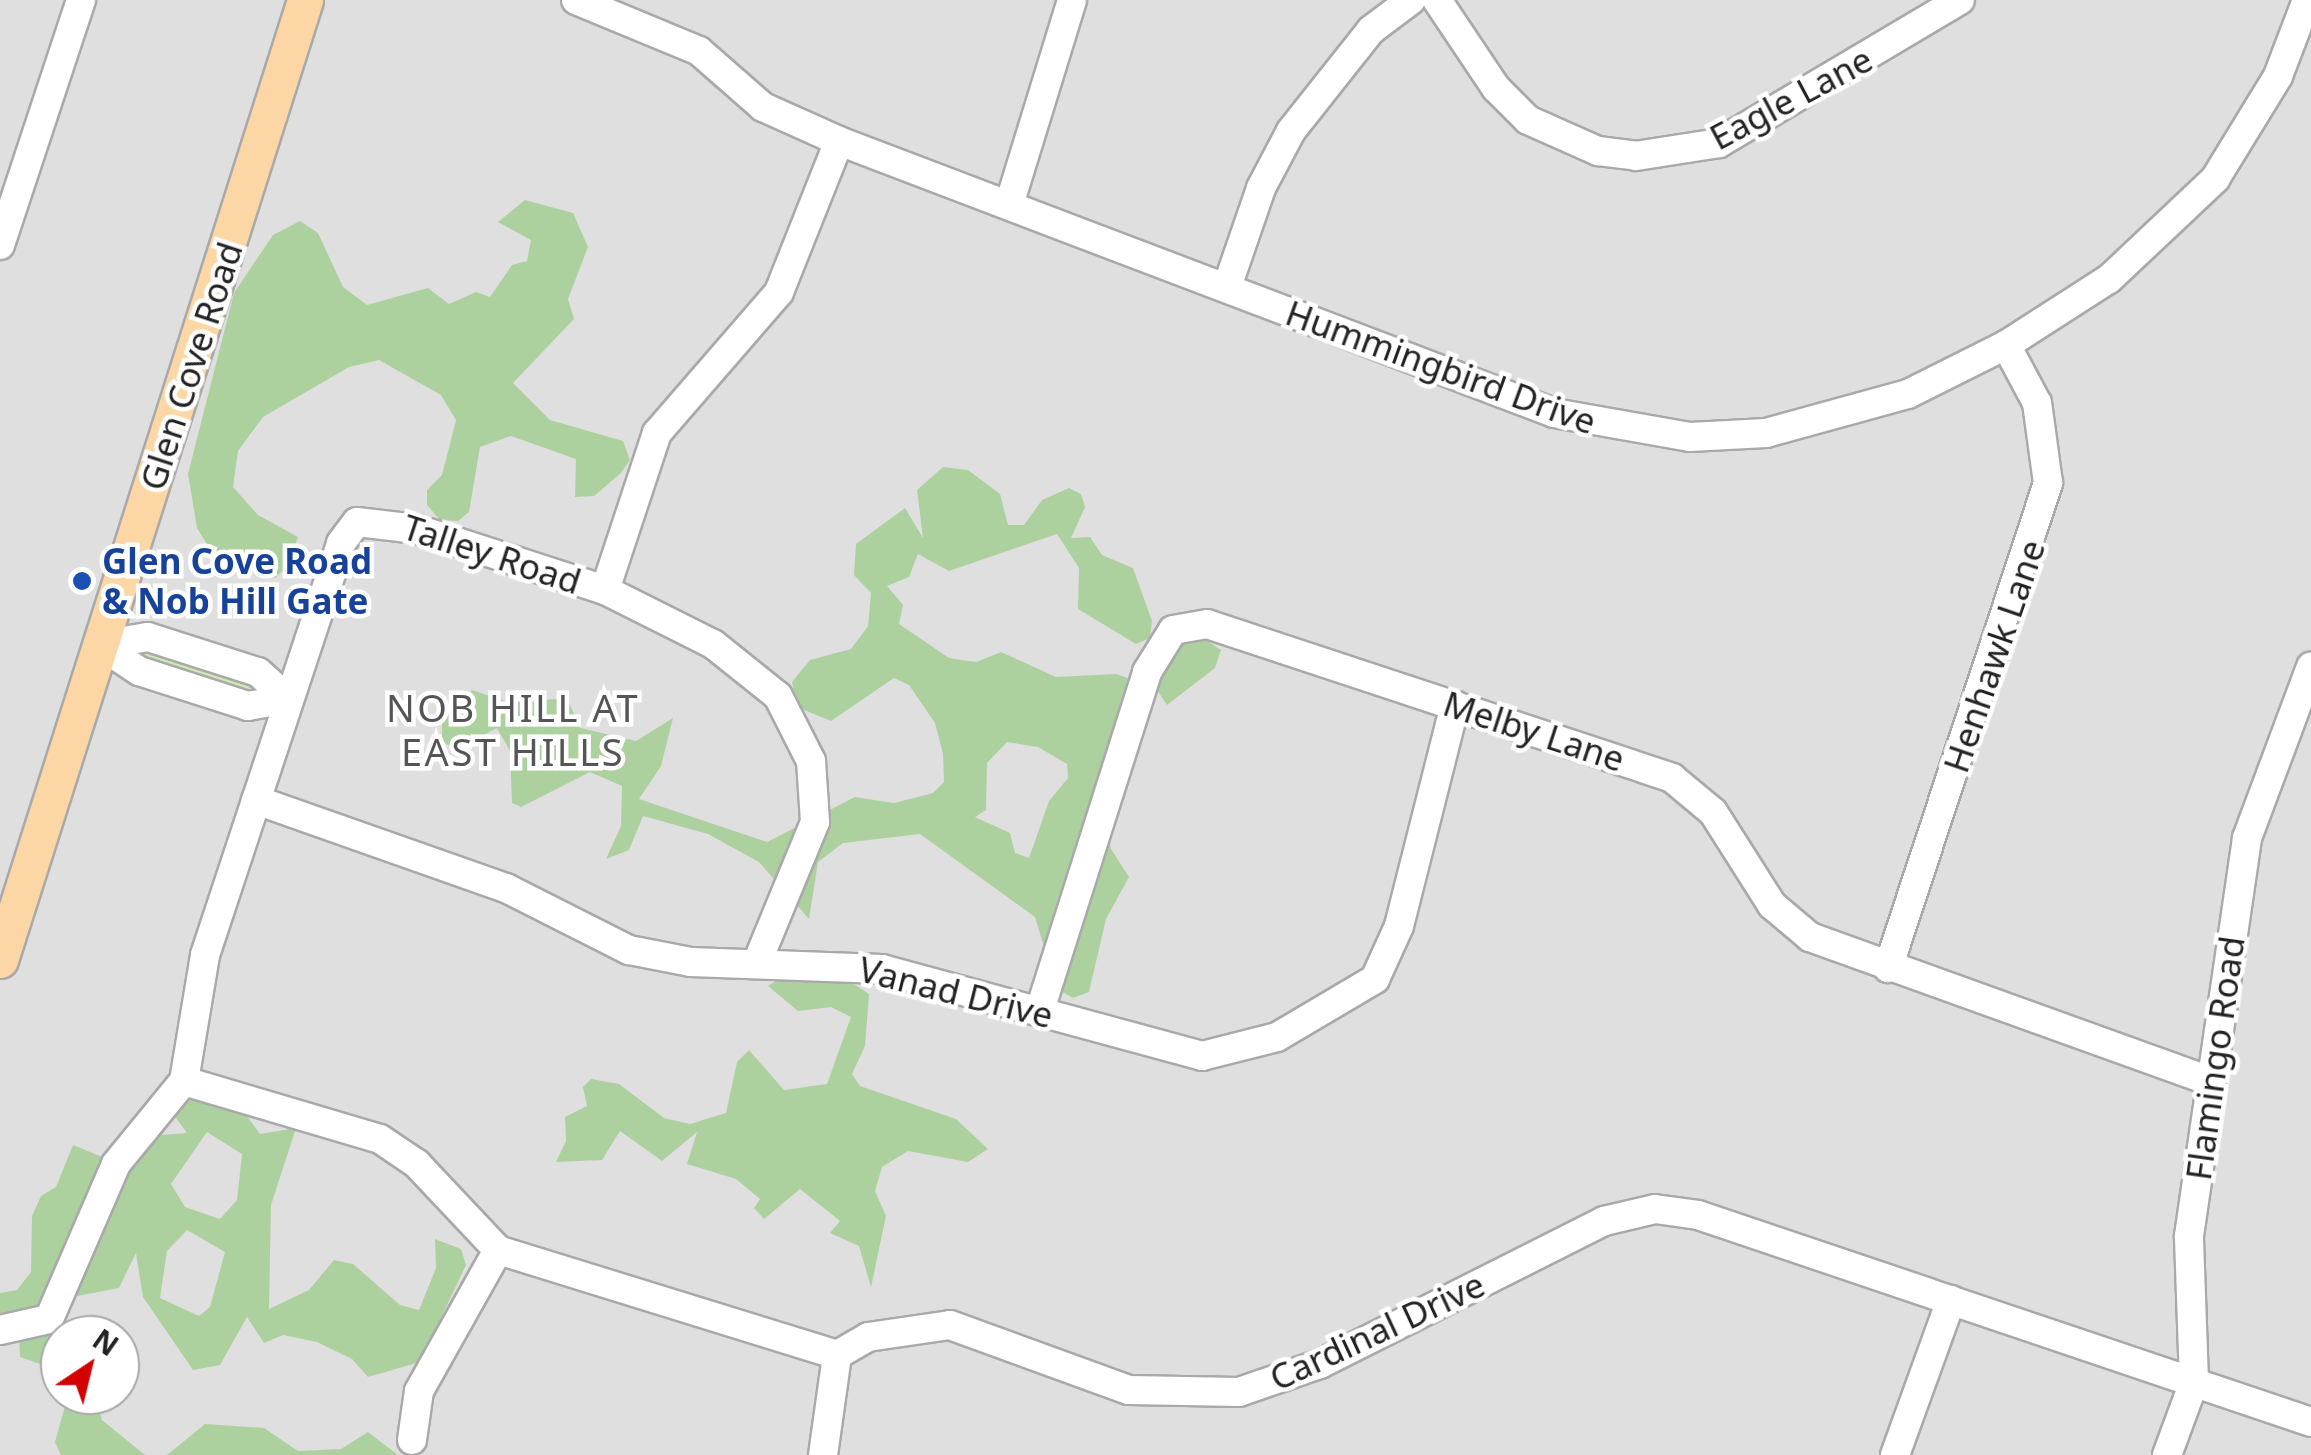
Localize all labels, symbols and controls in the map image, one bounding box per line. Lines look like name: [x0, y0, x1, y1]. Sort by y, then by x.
street label: Eagle Lane: [1703, 38, 1879, 158]
street label: Glen Cove Road: [131, 237, 251, 495]
street label: Hummingbird Drive: [1280, 291, 1602, 443]
street label: Talley Road: [398, 506, 586, 602]
street label: Henhawk Lane: [1935, 534, 2053, 778]
place label: Glen Cove Road & Nob Hill Gate: [102, 540, 372, 622]
marker: Glen Cove Road & Nob Hill Gate: [71, 570, 93, 592]
street label: Melby Lane: [1438, 682, 1630, 780]
district label: NOB HILL AT EAST HILLS: [386, 685, 640, 774]
street label: Flamingo Road: [2177, 933, 2253, 1183]
street label: Vanad Drive: [855, 948, 1057, 1036]
street label: Cardinal Drive: [1263, 1263, 1491, 1399]
north arrow: [40, 1315, 140, 1415]
text: N: [86, 1320, 126, 1364]

